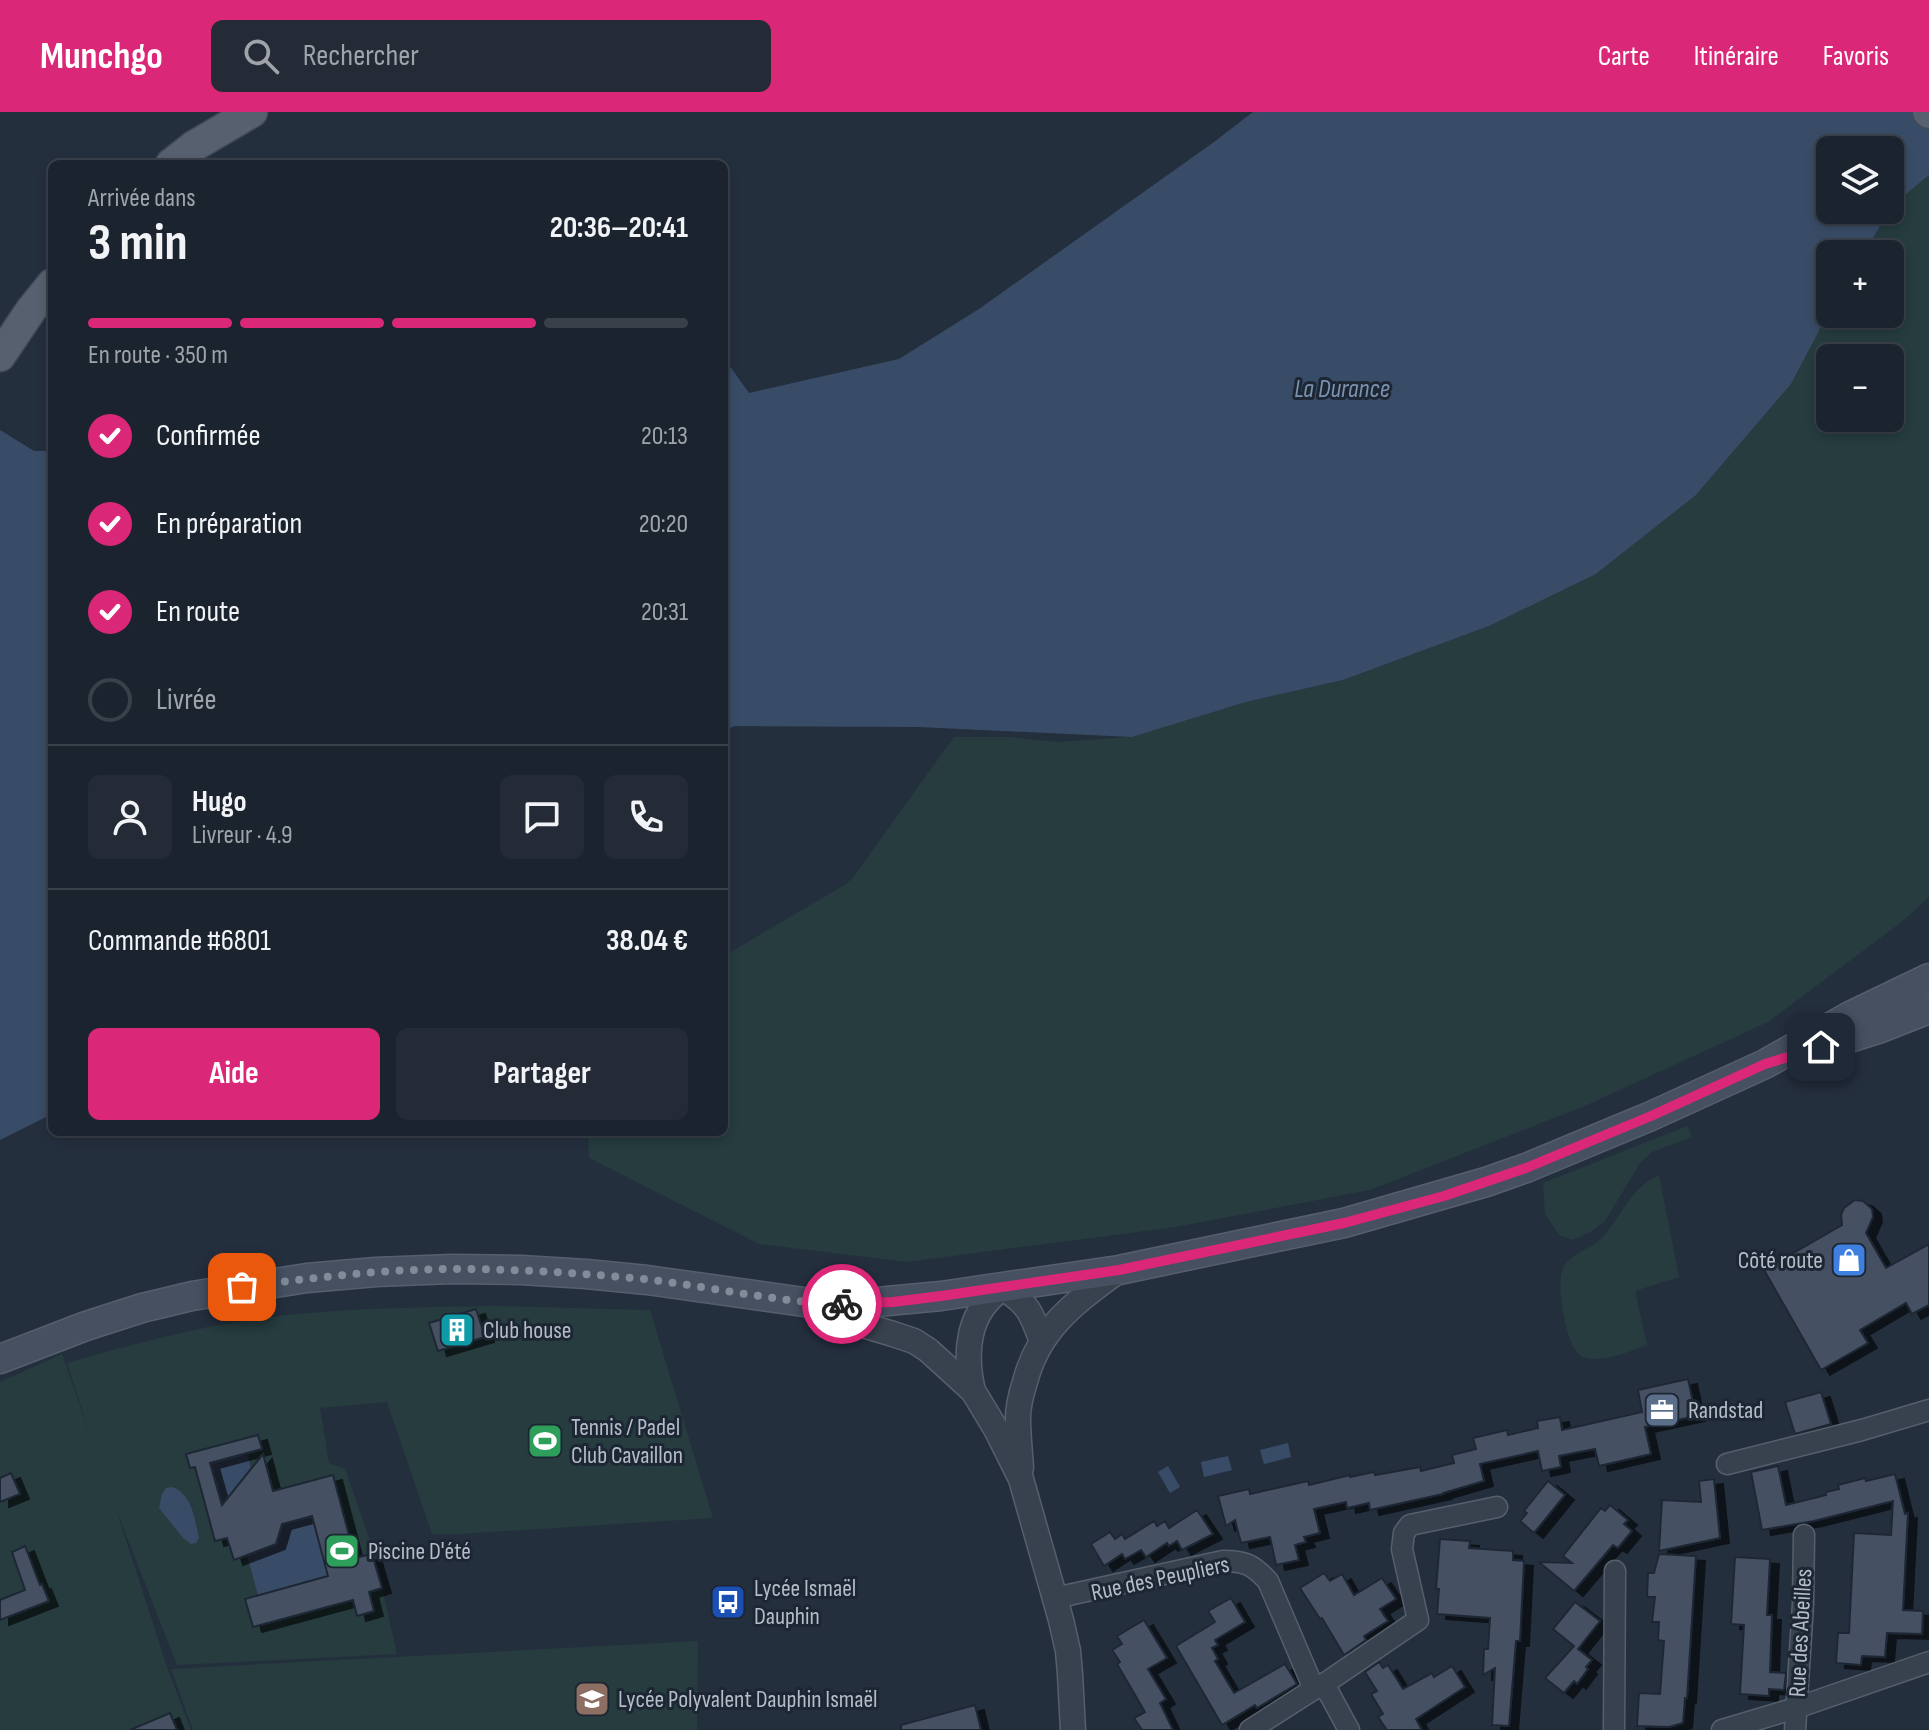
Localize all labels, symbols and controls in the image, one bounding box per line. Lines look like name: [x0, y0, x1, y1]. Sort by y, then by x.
search box: [211, 20, 771, 92]
text: Munchgo: [40, 34, 163, 79]
icon: search: [239, 34, 283, 78]
text: Rechercher: [303, 38, 419, 74]
text: Carte: [1598, 40, 1650, 73]
text: Itinéraire: [1694, 40, 1779, 73]
text: Favoris: [1823, 40, 1889, 73]
map controls: [1816, 136, 1904, 432]
button: layers: [1816, 136, 1904, 224]
text: Arrivée dans: [88, 183, 196, 214]
text: 20:36–20:41: [550, 210, 688, 246]
text: 3 min: [88, 212, 188, 275]
button: +: [1816, 240, 1904, 328]
text: En route · 350 m: [88, 340, 228, 371]
button: −: [1816, 344, 1904, 432]
water label: La Durance: [1294, 374, 1390, 405]
icon: check: [88, 414, 132, 458]
text: Confirmée: [156, 418, 261, 454]
text: 20:13: [641, 421, 688, 452]
icon: check: [88, 502, 132, 546]
text: En préparation: [156, 506, 302, 542]
text: 20:20: [639, 509, 688, 540]
icon: check: [88, 590, 132, 634]
text: En route: [156, 594, 240, 630]
text: 20:31: [641, 597, 688, 628]
text: Livrée: [156, 682, 217, 718]
button: person: [88, 775, 172, 859]
button: chat: [500, 775, 584, 859]
button: phone: [604, 775, 688, 859]
text: Hugo: [192, 784, 247, 820]
text: Livreur · 4.9: [192, 820, 293, 851]
text: Commande #6801: [88, 923, 271, 959]
text: 38.04 €: [606, 923, 688, 959]
pin: [1787, 1013, 1855, 1081]
icon: home: [1799, 1025, 1843, 1069]
button: Aide: [88, 1028, 380, 1120]
button: Partager: [396, 1028, 688, 1120]
shop icon: Côté route: [1830, 1241, 1868, 1279]
place label: Côté route: [1738, 1246, 1823, 1275]
pin: [208, 1253, 276, 1321]
courier: [802, 1264, 882, 1344]
icon: bag: [220, 1265, 264, 1309]
icon: bike: [820, 1282, 864, 1326]
building icon: Club house: [438, 1311, 476, 1349]
place label: Club house: [483, 1316, 571, 1345]
office icon: Randstad: [1643, 1391, 1681, 1429]
place label: Randstad: [1688, 1396, 1763, 1425]
place label: Tennis / Padel Club Cavaillon: [571, 1413, 683, 1470]
sports icon: Tennis / Padel Club Cavaillon: [526, 1422, 564, 1460]
sports icon: Piscine D'été: [323, 1532, 361, 1570]
place label: Piscine D'été: [368, 1537, 471, 1566]
street label: Rue des Peupliers: [1088, 1550, 1232, 1607]
street label: Rue des Abeilles: [1783, 1568, 1818, 1698]
place label: Lycée Ismaël Dauphin: [754, 1574, 856, 1631]
bus stop icon: Lycée Ismaël Dauphin: [709, 1583, 747, 1621]
school or university icon: Lycée Polyvalent Dauphin Ismaël: [573, 1680, 611, 1718]
place label: Lycée Polyvalent Dauphin Ismaël: [618, 1685, 878, 1714]

